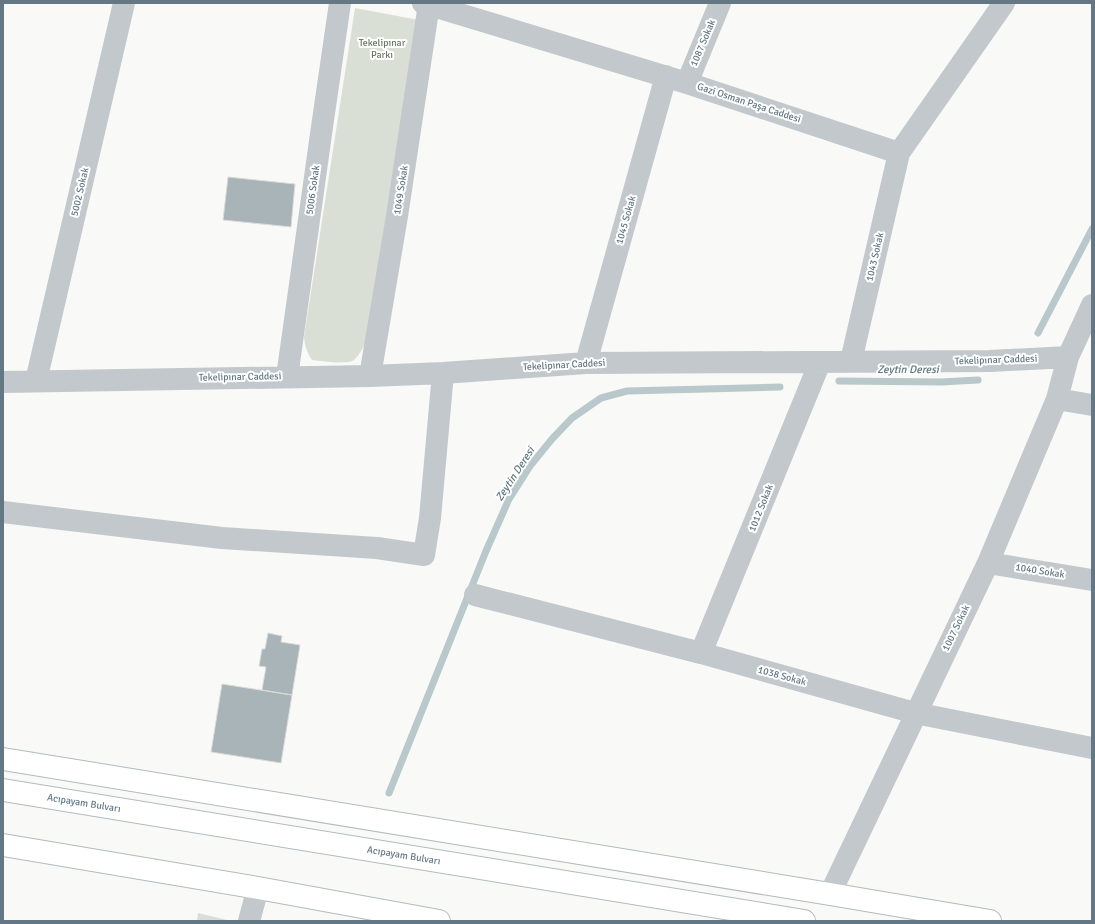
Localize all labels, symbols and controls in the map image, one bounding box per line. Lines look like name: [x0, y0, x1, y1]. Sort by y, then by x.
street label: 1087 Sokak: [688, 18, 718, 68]
park label: Tekelipınar Parkı: [359, 37, 406, 61]
street label: Gazi Osman Paşa Caddesi: [696, 81, 802, 125]
street label: 5006 Sokak: [304, 165, 322, 215]
street label: 1049 Sokak: [391, 165, 411, 215]
street label: 5002 Sokak: [69, 166, 91, 218]
street label: 1045 Sokak: [613, 194, 639, 246]
street label: 1043 Sokak: [864, 231, 886, 283]
street label: Tekelipınar Caddesi: [954, 353, 1038, 367]
street label: Tekelipınar Caddesi: [522, 357, 606, 373]
water label: Zeytin Deresi: [877, 363, 940, 376]
street label: Tekelipınar Caddesi: [199, 370, 281, 384]
water label: Zeytin Deresi: [493, 444, 538, 503]
street label: 1012 Sokak: [746, 483, 776, 533]
street label: 1040 Sokak: [1015, 561, 1065, 581]
street label: 1007 Sokak: [940, 603, 972, 653]
street label: 1038 Sokak: [756, 664, 808, 688]
street label: Acıpayam Bulvarı: [46, 791, 122, 815]
street label: Acıpayam Bulvarı: [366, 844, 441, 867]

